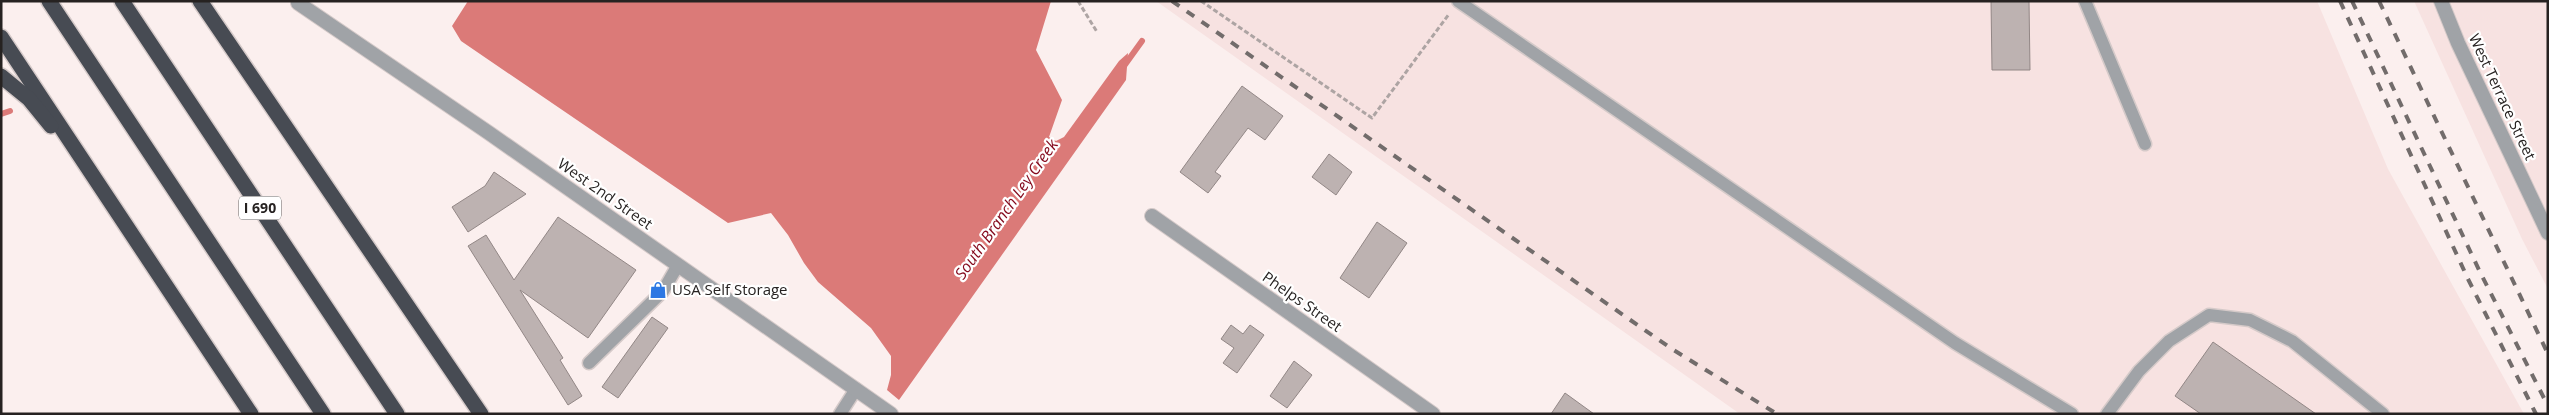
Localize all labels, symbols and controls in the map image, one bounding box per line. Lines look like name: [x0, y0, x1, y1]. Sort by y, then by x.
street label: West Terrace Street: [2465, 30, 2541, 163]
water label: South Branch Ley Creek: [949, 134, 1063, 283]
street label: West 2nd Street: [554, 153, 657, 233]
road number: I 690: [239, 197, 281, 220]
street label: Phelps Street: [1259, 266, 1346, 336]
place label: USA Self Storage: [672, 279, 788, 299]
shop icon: USA Self Storage: [648, 280, 668, 300]

